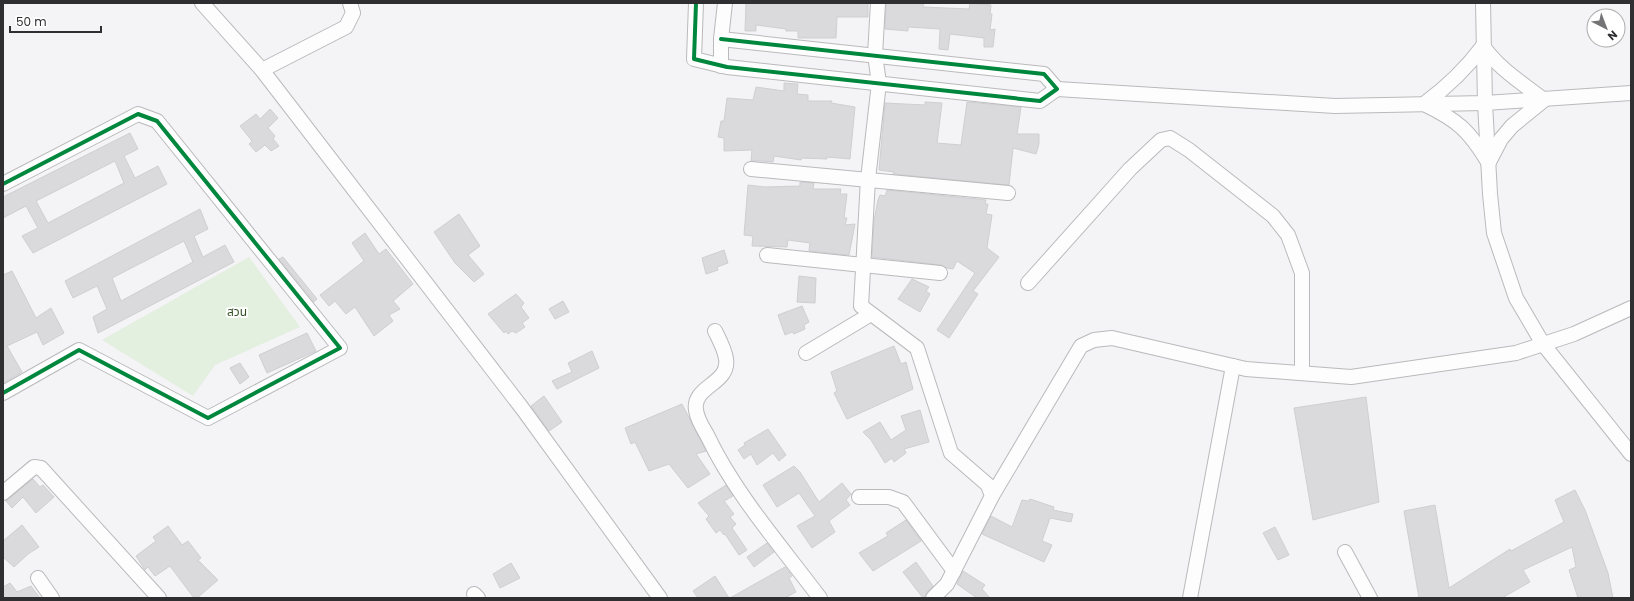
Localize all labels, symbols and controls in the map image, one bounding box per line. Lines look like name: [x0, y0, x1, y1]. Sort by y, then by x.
scale bar: [10, 8, 101, 34]
north arrow: [1586, 8, 1626, 48]
text: 50 m: [16, 13, 47, 30]
text: N: [1604, 27, 1621, 44]
park label: สวน: [227, 303, 247, 320]

